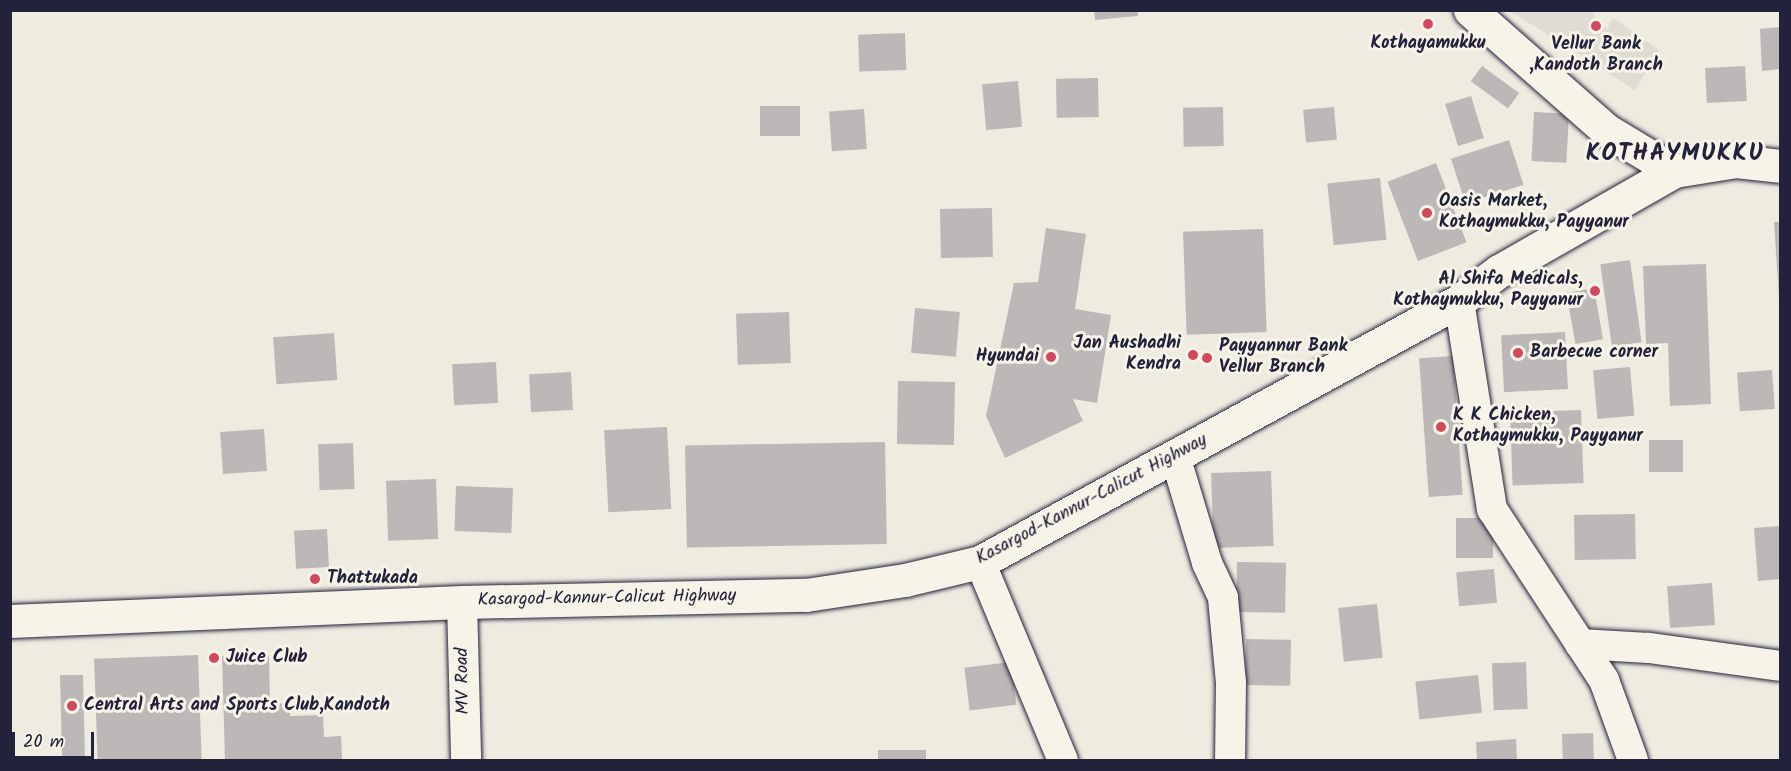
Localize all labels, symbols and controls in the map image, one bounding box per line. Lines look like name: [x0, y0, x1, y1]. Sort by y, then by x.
marker: Kothayamukku: [1421, 17, 1435, 31]
marker: Vellur Bank ,Kandoth Branch: [1589, 19, 1603, 33]
place label: Kothayamukku: [1370, 33, 1486, 55]
place label: Vellur Bank ,Kandoth Branch: [1529, 35, 1663, 78]
district label: KOTHAYMUKKU: [1586, 140, 1764, 168]
place label: Oasis Market, Kothaymukku, Payyanur: [1439, 192, 1629, 234]
marker: Oasis Market, Kothaymukku, Payyanur: [1420, 206, 1434, 220]
place label: Al Shifa Medicals, Kothaymukku, Payyanur: [1393, 270, 1583, 312]
marker: Al Shifa Medicals, Kothaymukku, Payyanur: [1588, 284, 1602, 298]
place label: Jan Aushadhi Kendra: [1074, 334, 1181, 376]
place label: Payyannur Bank Vellur Branch: [1219, 337, 1347, 380]
place label: Barbecue corner: [1530, 342, 1658, 364]
place label: Hyundai: [976, 346, 1039, 368]
marker: Barbecue corner: [1511, 346, 1525, 360]
marker: Jan Aushadhi Kendra: [1186, 348, 1200, 362]
marker: Hyundai: [1044, 350, 1058, 364]
marker: Payyannur Bank Vellur Branch: [1200, 351, 1214, 365]
place label: K K Chicken, Kothaymukku, Payyanur: [1453, 406, 1643, 448]
marker: K K Chicken, Kothaymukku, Payyanur: [1434, 420, 1448, 434]
street label: Kasargod-Kannur-Calicut Highway: [973, 430, 1211, 570]
place label: Thattukada: [327, 568, 418, 590]
marker: Thattukada: [308, 572, 322, 586]
street label: Kasargod-Kannur-Calicut Highway: [478, 586, 736, 612]
place label: Juice Club: [226, 647, 308, 669]
street label: MV Road: [453, 647, 475, 715]
marker: Juice Club: [207, 651, 221, 665]
place label: Central Arts and Sports Club,Kandoth: [84, 695, 390, 717]
marker: Central Arts and Sports Club,Kandoth: [65, 699, 79, 713]
scale bar: [15, 720, 98, 758]
text: 20 m: [23, 728, 64, 757]

